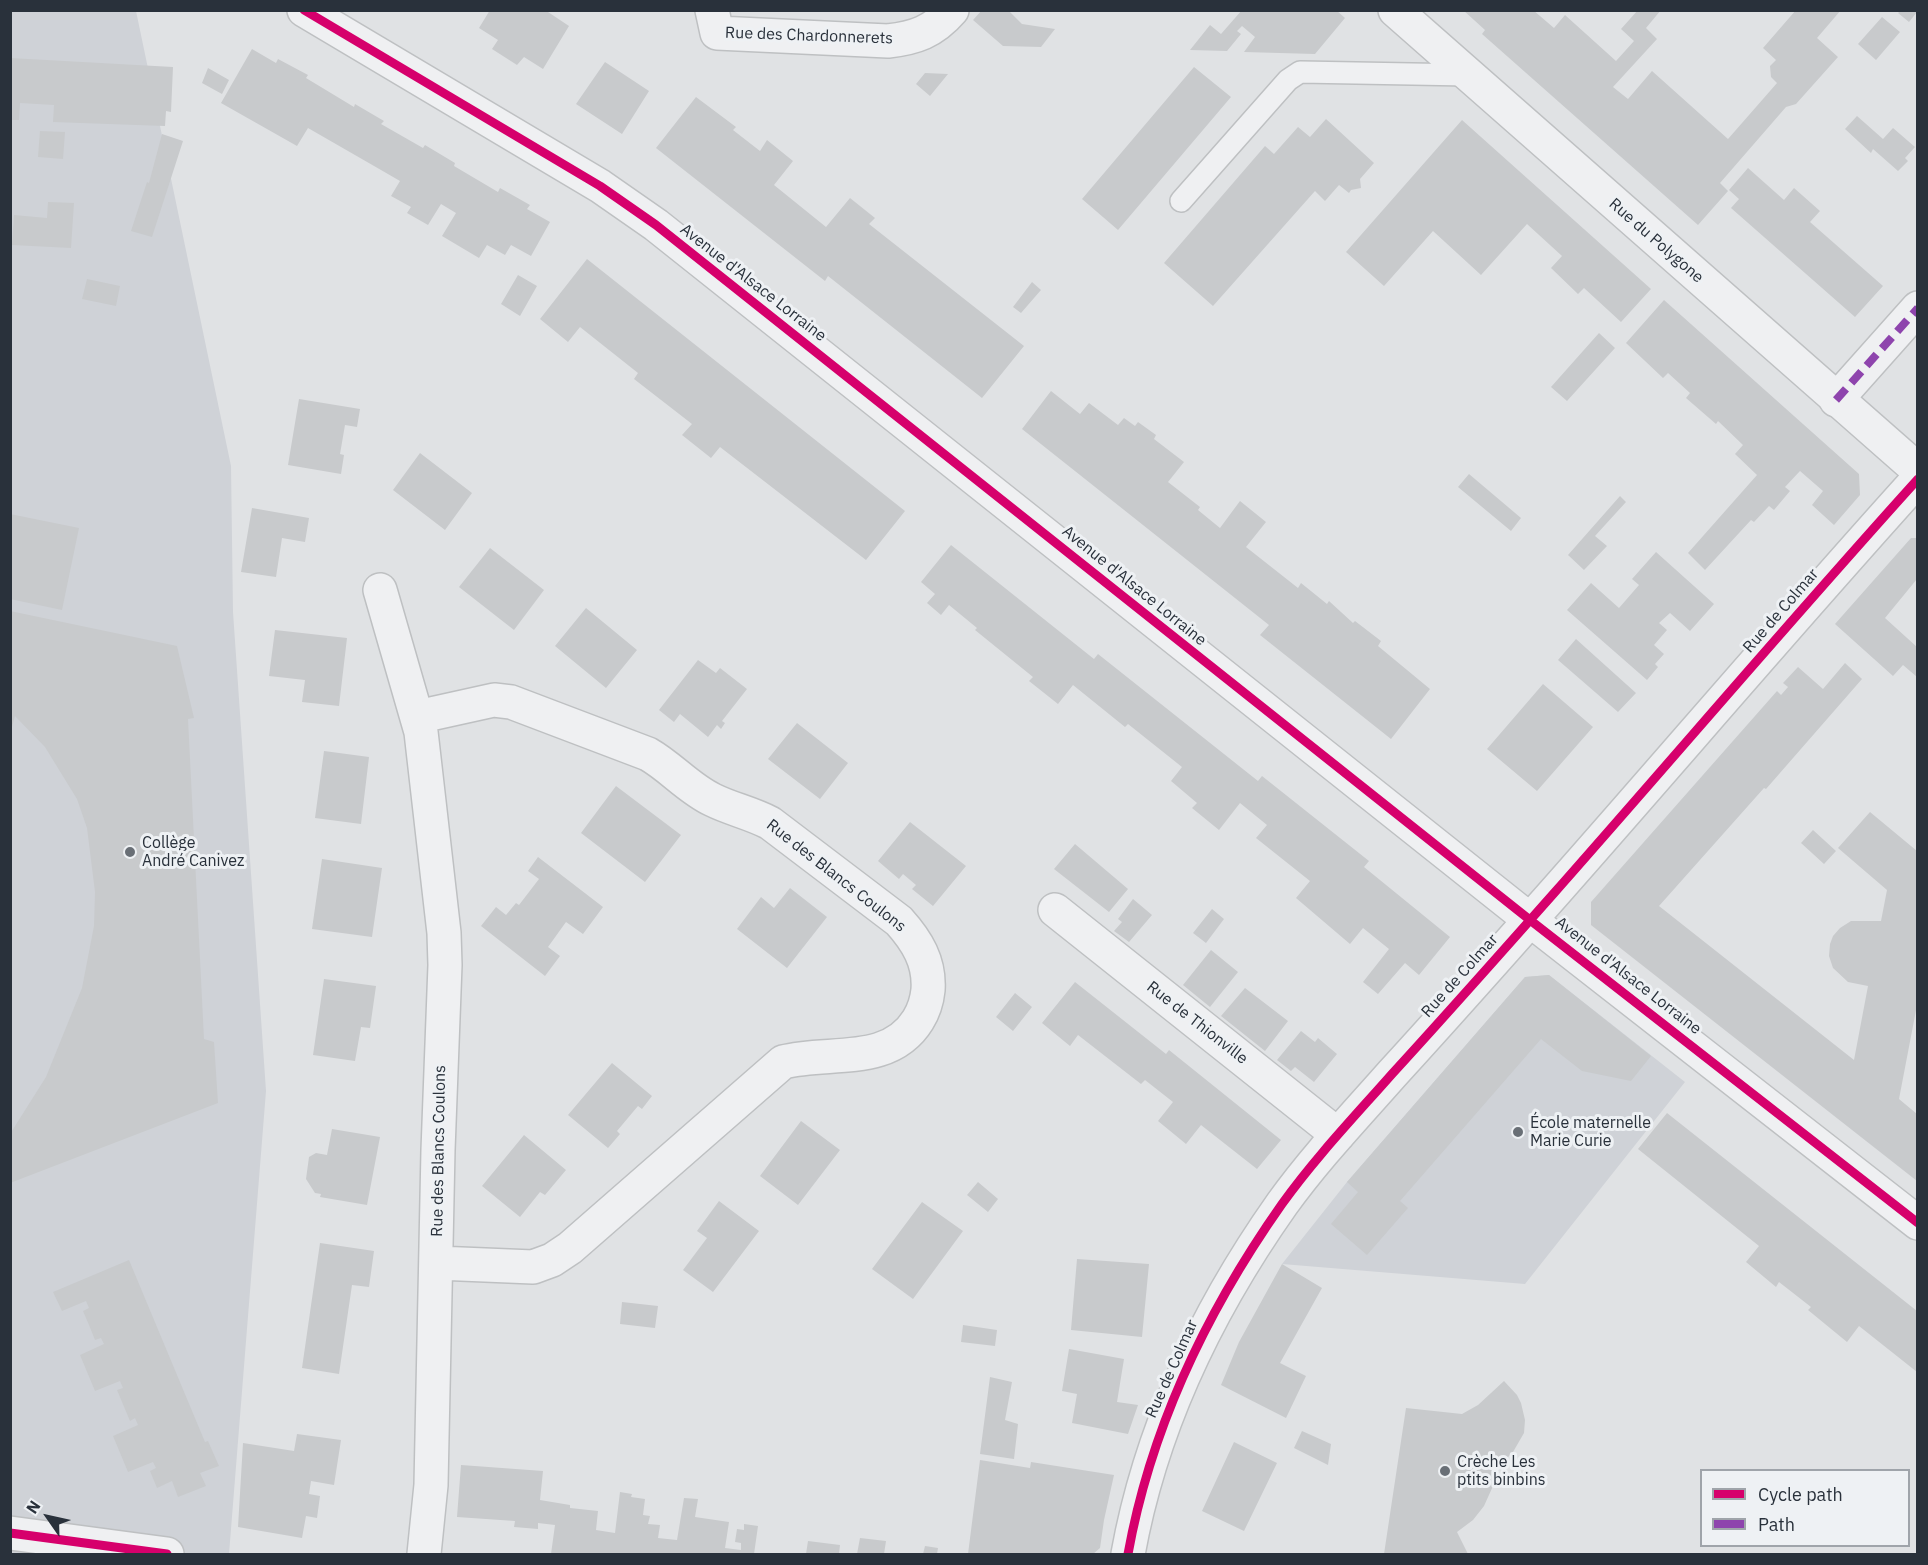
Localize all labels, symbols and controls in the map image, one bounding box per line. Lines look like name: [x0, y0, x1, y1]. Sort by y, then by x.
street label: Rue des Chardonnerets: [725, 23, 893, 49]
street label: Rue du Polygone: [1605, 195, 1707, 287]
street label: Avenue d'Alsace Lorraine: [676, 220, 830, 346]
street label: Avenue d'Alsace Lorraine: [1058, 522, 1210, 650]
street label: Rue de Colmar: [1739, 565, 1823, 657]
street label: Rue des Blancs Coulons: [762, 816, 910, 936]
place label: Collège André Canivez: [142, 833, 244, 871]
marker: Collège André Canivez: [123, 845, 137, 859]
street label: Avenue d'Alsace Lorraine: [1551, 913, 1705, 1039]
street label: Rue de Colmar: [1418, 930, 1502, 1022]
street label: Rue de Thionville: [1143, 978, 1251, 1068]
street label: Rue des Blancs Coulons: [428, 1065, 450, 1237]
place label: École maternelle Marie Curie: [1530, 1113, 1651, 1151]
marker: École maternelle Marie Curie: [1511, 1125, 1525, 1139]
street label: Rue de Colmar: [1142, 1317, 1202, 1421]
place label: Crèche Les ptits binbins: [1457, 1452, 1546, 1490]
marker: Crèche Les ptits binbins: [1438, 1464, 1452, 1478]
legend: [1700, 1469, 1910, 1547]
text: Cycle path: [1758, 1483, 1843, 1506]
north arrow: [18, 1487, 78, 1547]
text: N: [22, 1497, 45, 1517]
text: Path: [1758, 1513, 1795, 1536]

